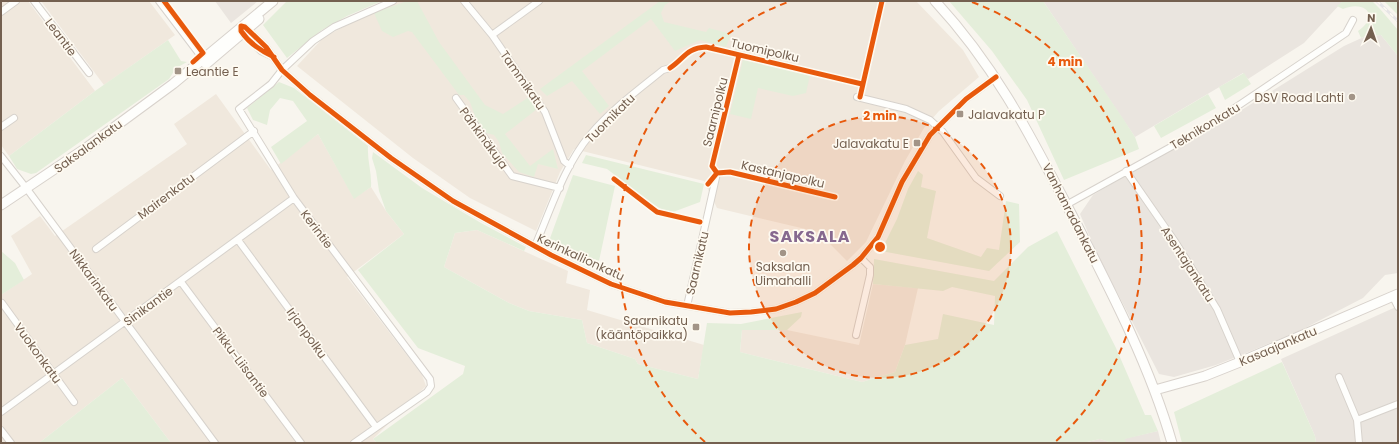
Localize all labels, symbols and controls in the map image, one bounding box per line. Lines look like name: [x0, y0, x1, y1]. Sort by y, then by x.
north arrow: [1351, 8, 1391, 48]
text: N: [1367, 10, 1376, 26]
street label: Leantie: [41, 15, 81, 59]
street label: Tuomipolku: [729, 34, 801, 66]
street label: Tammikatu: [496, 47, 550, 113]
text: 4 min: [1047, 53, 1083, 70]
place label: Leantie E: [186, 63, 239, 80]
marker: Leantie E: [173, 66, 183, 76]
street label: Saarnipolku: [698, 76, 732, 148]
place label: DSV Road Lahti: [1254, 89, 1344, 106]
street label: Tuomikatu: [582, 90, 638, 146]
marker: DSV Road Lahti: [1347, 92, 1357, 102]
street label: Teknikonkatu: [1167, 98, 1243, 154]
street label: Pähkinäkuja: [456, 104, 512, 172]
place label: Jalavakatu P: [968, 106, 1045, 123]
text: 2 min: [863, 107, 897, 124]
marker: Jalavakatu P: [955, 109, 965, 119]
street label: Saksalankatu: [50, 115, 126, 177]
place label: Jalavakatu E: [833, 135, 909, 152]
marker: Jalavakatu E: [912, 138, 922, 148]
street label: Kastanjapolku: [739, 156, 827, 192]
street label: Vanhanradankatu: [1038, 160, 1104, 266]
street label: Mairenkatu: [134, 169, 198, 223]
street label: Kerintie: [297, 206, 337, 252]
street label: Asentajankatu: [1157, 223, 1219, 305]
district label: SAKSALA: [770, 225, 850, 248]
street label: Kerinkallionkatu: [535, 229, 627, 285]
street label: Saarnikatu: [681, 230, 713, 296]
centre of rings: [873, 240, 887, 254]
street label: Nikkarinkatu: [66, 245, 122, 315]
marker: Saksalan Uimahalli: [778, 248, 788, 258]
place label: Saksalan Uimahalli: [755, 258, 811, 289]
street label: Sinikantie: [120, 282, 176, 330]
street label: Irjanpolku: [283, 304, 331, 362]
place label: Saarnikatu (kääntöpaikka): [595, 312, 688, 343]
street label: Vuokonkatu: [10, 319, 66, 387]
marker: Saarnikatu (kääntöpaikka): [691, 322, 701, 332]
street label: Kasaajankatu: [1237, 322, 1319, 370]
street label: Pikku-Liisantie: [209, 323, 273, 401]

